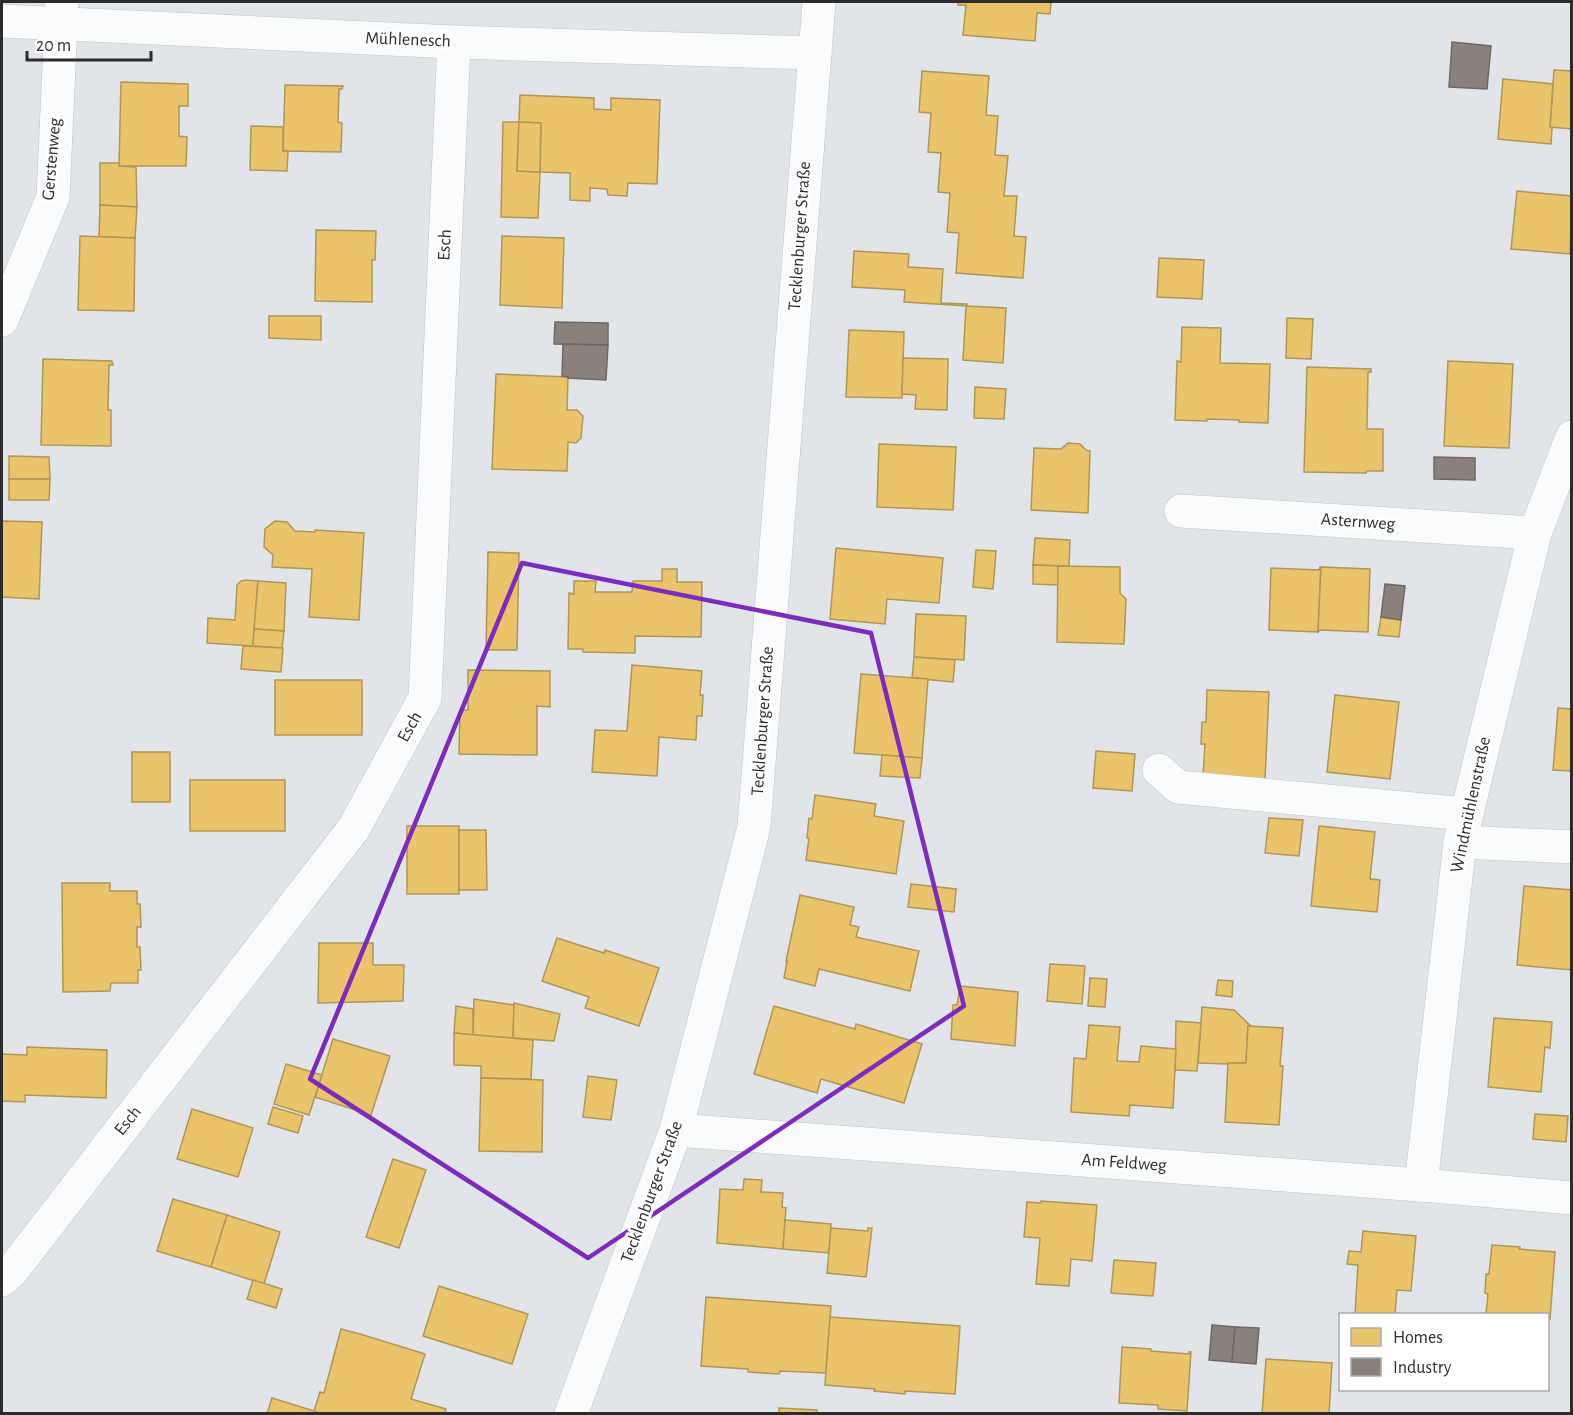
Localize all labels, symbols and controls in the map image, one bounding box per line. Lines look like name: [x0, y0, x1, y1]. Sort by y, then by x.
scale bar: [27, 24, 152, 62]
street label: Mühlenesch: [365, 30, 451, 50]
text: 20 m: [36, 37, 71, 55]
street label: Gerstenweg: [39, 117, 65, 201]
street label: Tecklenburger Straße: [786, 161, 814, 311]
street label: Esch: [435, 229, 455, 261]
street label: Asternweg: [1320, 510, 1396, 534]
street label: Tecklenburger Straße: [749, 646, 777, 796]
street label: Esch: [394, 709, 426, 745]
street label: Windmühlenstraße: [1448, 735, 1494, 875]
street label: Esch: [111, 1103, 145, 1139]
street label: Tecklenburger Straße: [618, 1119, 686, 1265]
street label: Am Feldweg: [1081, 1151, 1168, 1175]
legend: [1339, 1313, 1549, 1391]
text: Homes: [1393, 1329, 1443, 1347]
text: Industry: [1393, 1359, 1452, 1377]

